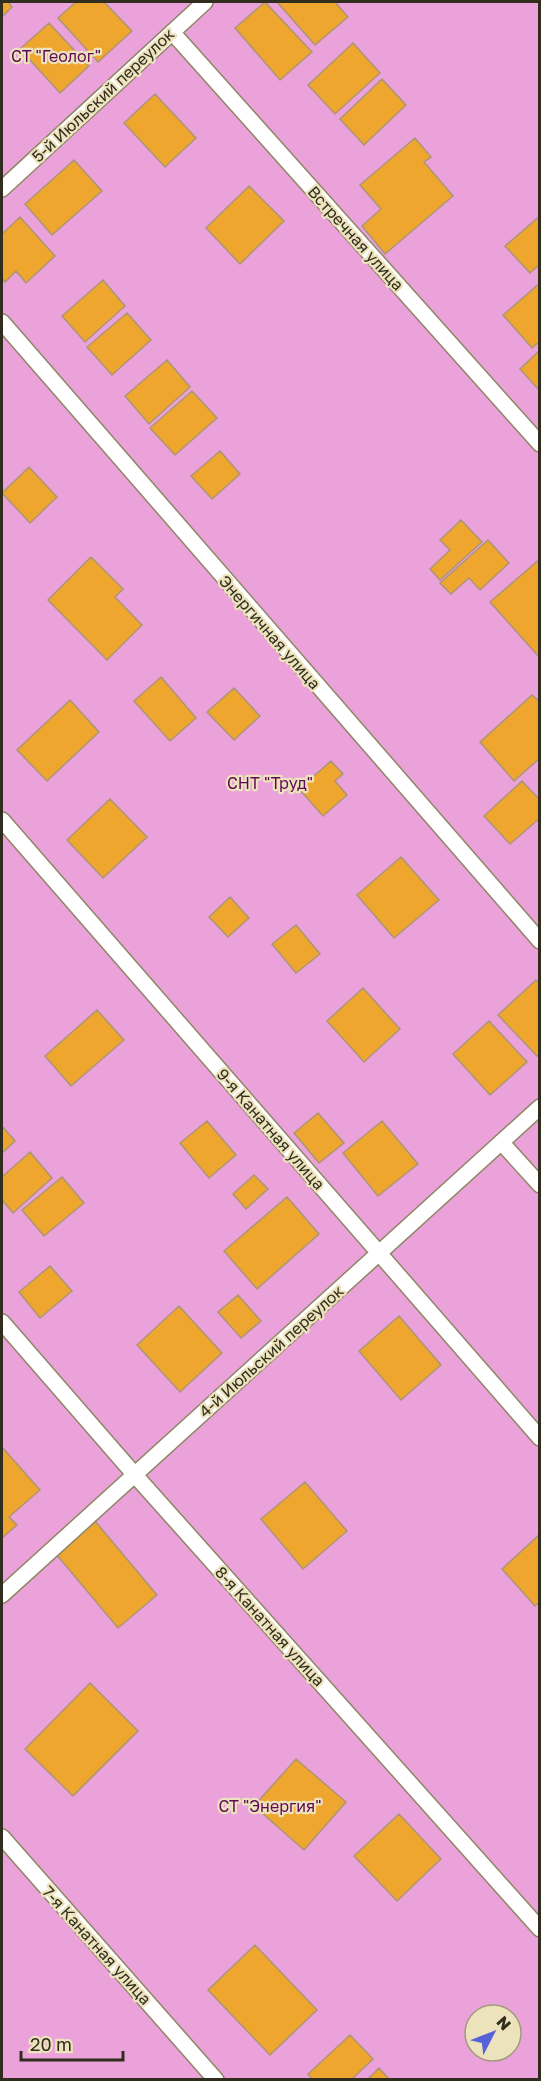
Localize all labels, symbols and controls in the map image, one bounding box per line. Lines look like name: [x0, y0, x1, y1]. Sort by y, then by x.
street label: 5-й Июльский переулок: [28, 24, 178, 166]
park label: СТ "Геолог": [11, 46, 101, 66]
street label: Встречная улица: [304, 181, 408, 295]
street label: Энергичная улица: [215, 571, 325, 693]
park label: СНТ "Труд": [227, 773, 313, 793]
street label: 9-я Канатная улица: [213, 1064, 329, 1194]
street label: 4-й Июльский переулок: [195, 1281, 347, 1421]
street label: 8-я Канатная улица: [211, 1562, 329, 1690]
park label: СТ "Энергия": [219, 1796, 321, 1816]
street label: 7-я Канатная улица: [38, 1881, 156, 2009]
north arrow: [463, 2003, 523, 2063]
text: N: [493, 2012, 516, 2034]
scale bar: [21, 2024, 123, 2062]
text: 20 m: [30, 2033, 72, 2055]

